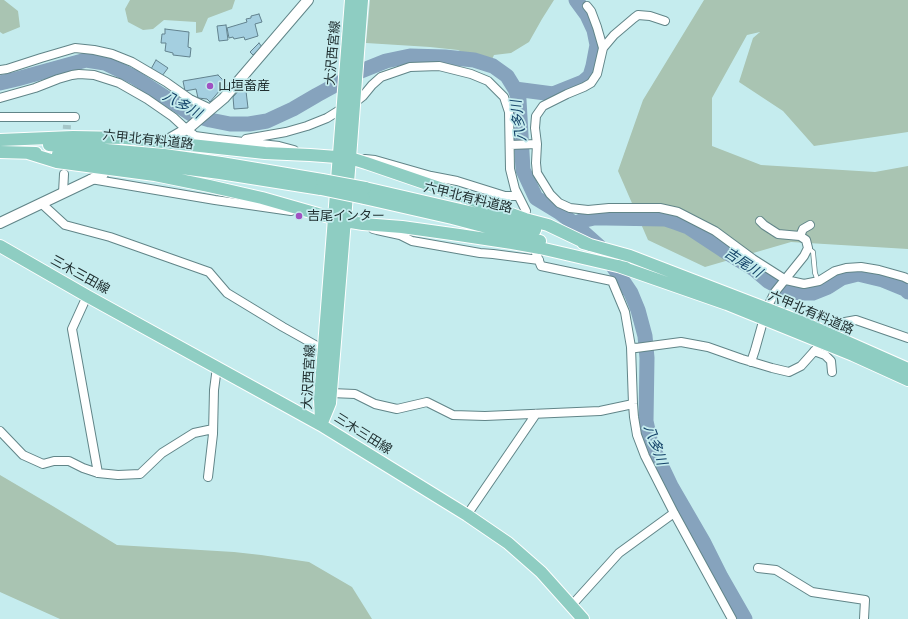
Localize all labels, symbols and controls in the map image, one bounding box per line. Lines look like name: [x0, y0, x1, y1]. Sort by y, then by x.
street label: 大沢西宮線: [322, 20, 344, 86]
place label: 山垣畜産: [218, 78, 270, 94]
marker: 山垣畜産: [205, 81, 215, 91]
water label: 八多川: [160, 87, 204, 123]
water label: 八多川: [508, 99, 530, 143]
street label: 六甲北有料道路: [102, 127, 194, 153]
street label: 六甲北有料道路: [422, 179, 514, 217]
place label: 吉尾インター: [307, 208, 385, 224]
marker: 吉尾インター: [294, 211, 304, 221]
water label: 吉尾川: [721, 245, 765, 281]
street label: 三木三田線: [48, 252, 112, 298]
street label: 六甲北有料道路: [766, 288, 856, 338]
street label: 大沢西宮線: [300, 344, 318, 410]
street label: 三木三田線: [331, 410, 395, 458]
water label: 八多川: [640, 422, 670, 468]

